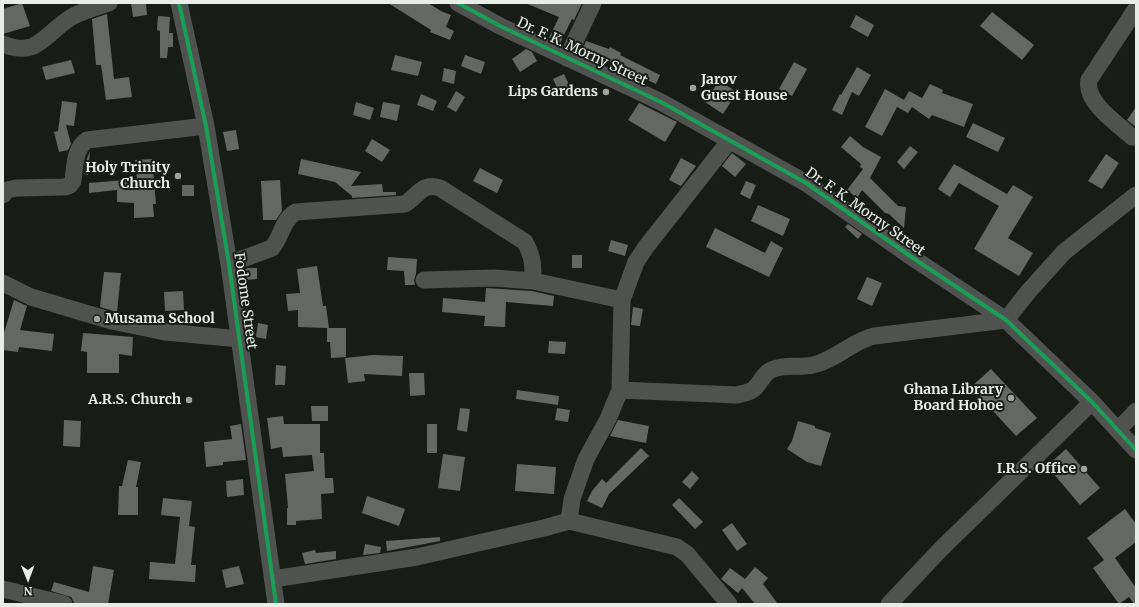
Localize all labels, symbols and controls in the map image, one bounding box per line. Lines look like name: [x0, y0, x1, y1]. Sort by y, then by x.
street label: Dr. F. K. Morny Street: [514, 14, 650, 90]
place label: Jarov Guest House: [701, 72, 787, 104]
marker: Jarov Guest House: [688, 83, 698, 93]
place label: Lips Gardens: [508, 84, 598, 100]
marker: Lips Gardens: [601, 87, 611, 97]
place label: Holy Trinity Church: [85, 160, 170, 192]
street label: Dr. F. K. Morny Street: [802, 164, 928, 260]
marker: Holy Trinity Church: [173, 171, 183, 181]
street label: Fodome Street: [230, 251, 260, 351]
place label: Musama School: [105, 311, 215, 327]
marker: Musama School: [92, 314, 102, 324]
place label: Ghana Library Board Hohoe: [904, 382, 1003, 414]
place label: A.R.S. Church: [88, 392, 181, 408]
marker: Ghana Library Board Hohoe: [1006, 393, 1016, 403]
marker: A.R.S. Church: [184, 395, 194, 405]
place label: I.R.S. Office: [997, 461, 1076, 477]
marker: I.R.S. Office: [1079, 464, 1089, 474]
north arrow: [8, 559, 48, 599]
text: N: [24, 584, 33, 598]

